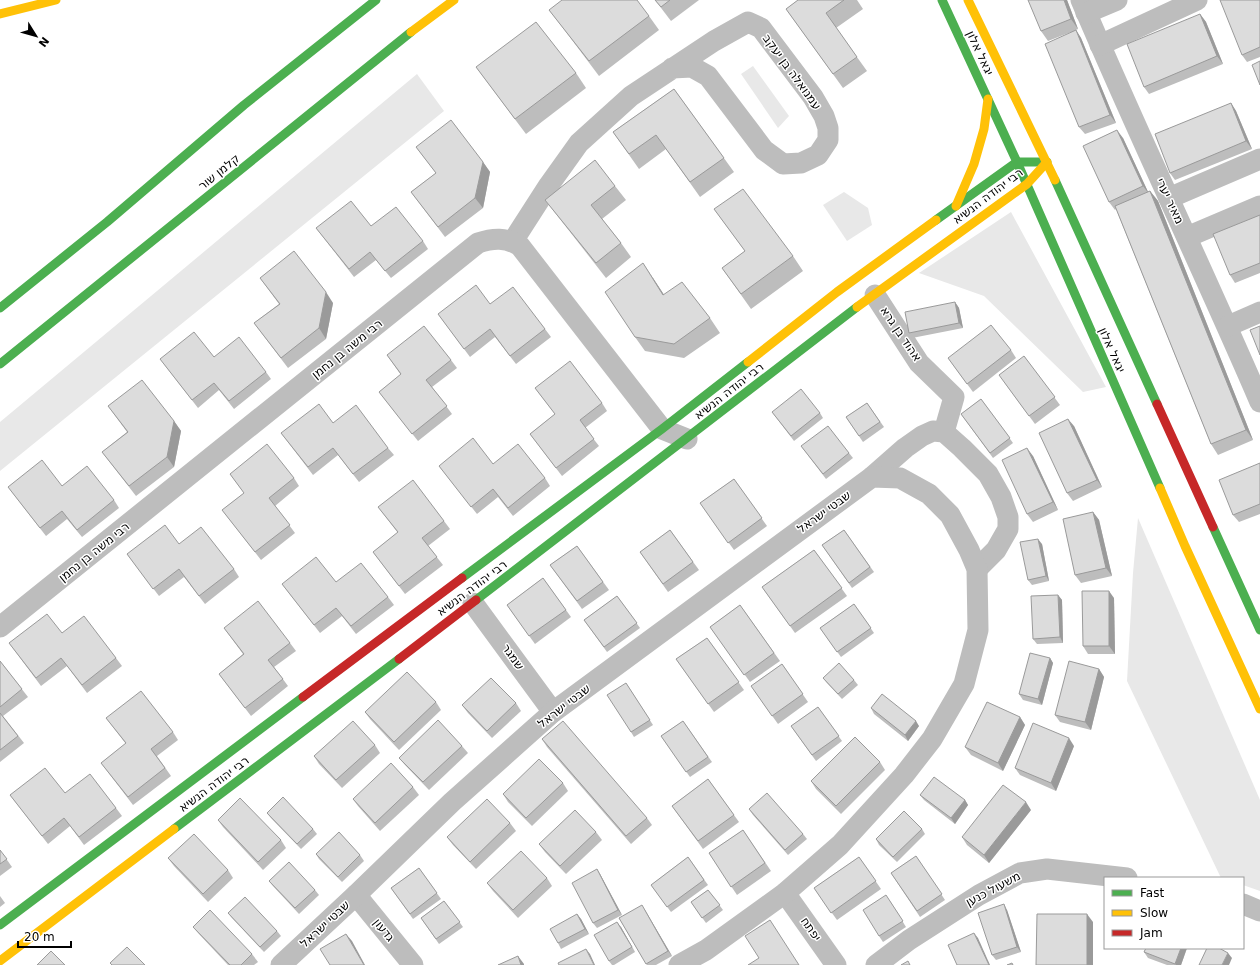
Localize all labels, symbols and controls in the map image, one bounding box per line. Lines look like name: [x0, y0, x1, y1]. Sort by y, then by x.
north arrow: [16, 16, 56, 56]
street label: יגאל אלון: [964, 28, 996, 78]
street label: עמנואלה בן יעקב: [760, 32, 824, 112]
text: N: [36, 34, 52, 49]
street label: קלמן שור: [196, 151, 242, 193]
street label: רבי יהודה הנשיא: [950, 165, 1026, 227]
street label: מאיר יערי: [1153, 176, 1187, 226]
street label: אהוד בן גרא: [878, 304, 924, 364]
street label: רבי משה בן נחמן: [309, 316, 385, 382]
street label: יגאל אלון: [1096, 325, 1128, 375]
street label: רבי יהודה הנשיא: [692, 360, 766, 422]
street label: שבטי ישראל: [795, 488, 853, 536]
street label: רבי משה בן נחמן: [56, 519, 132, 585]
street label: רבי יהודה הנשיא: [434, 557, 510, 619]
street label: שמגר: [499, 641, 527, 673]
street label: שבטי ישראל: [535, 681, 593, 731]
street label: רבי יהודה הנשיא: [176, 753, 252, 815]
street label: משעול כנען: [963, 869, 1023, 909]
legend: [1104, 877, 1244, 949]
text: Fast: [1140, 886, 1164, 900]
street label: שבטי ישראל: [297, 898, 353, 950]
text: Slow: [1140, 906, 1168, 920]
street label: יפתח: [798, 914, 824, 944]
street label: גדעון: [371, 916, 398, 944]
scale bar: [18, 923, 71, 949]
text: Jam: [1139, 926, 1163, 940]
text: 20 m: [24, 930, 55, 944]

